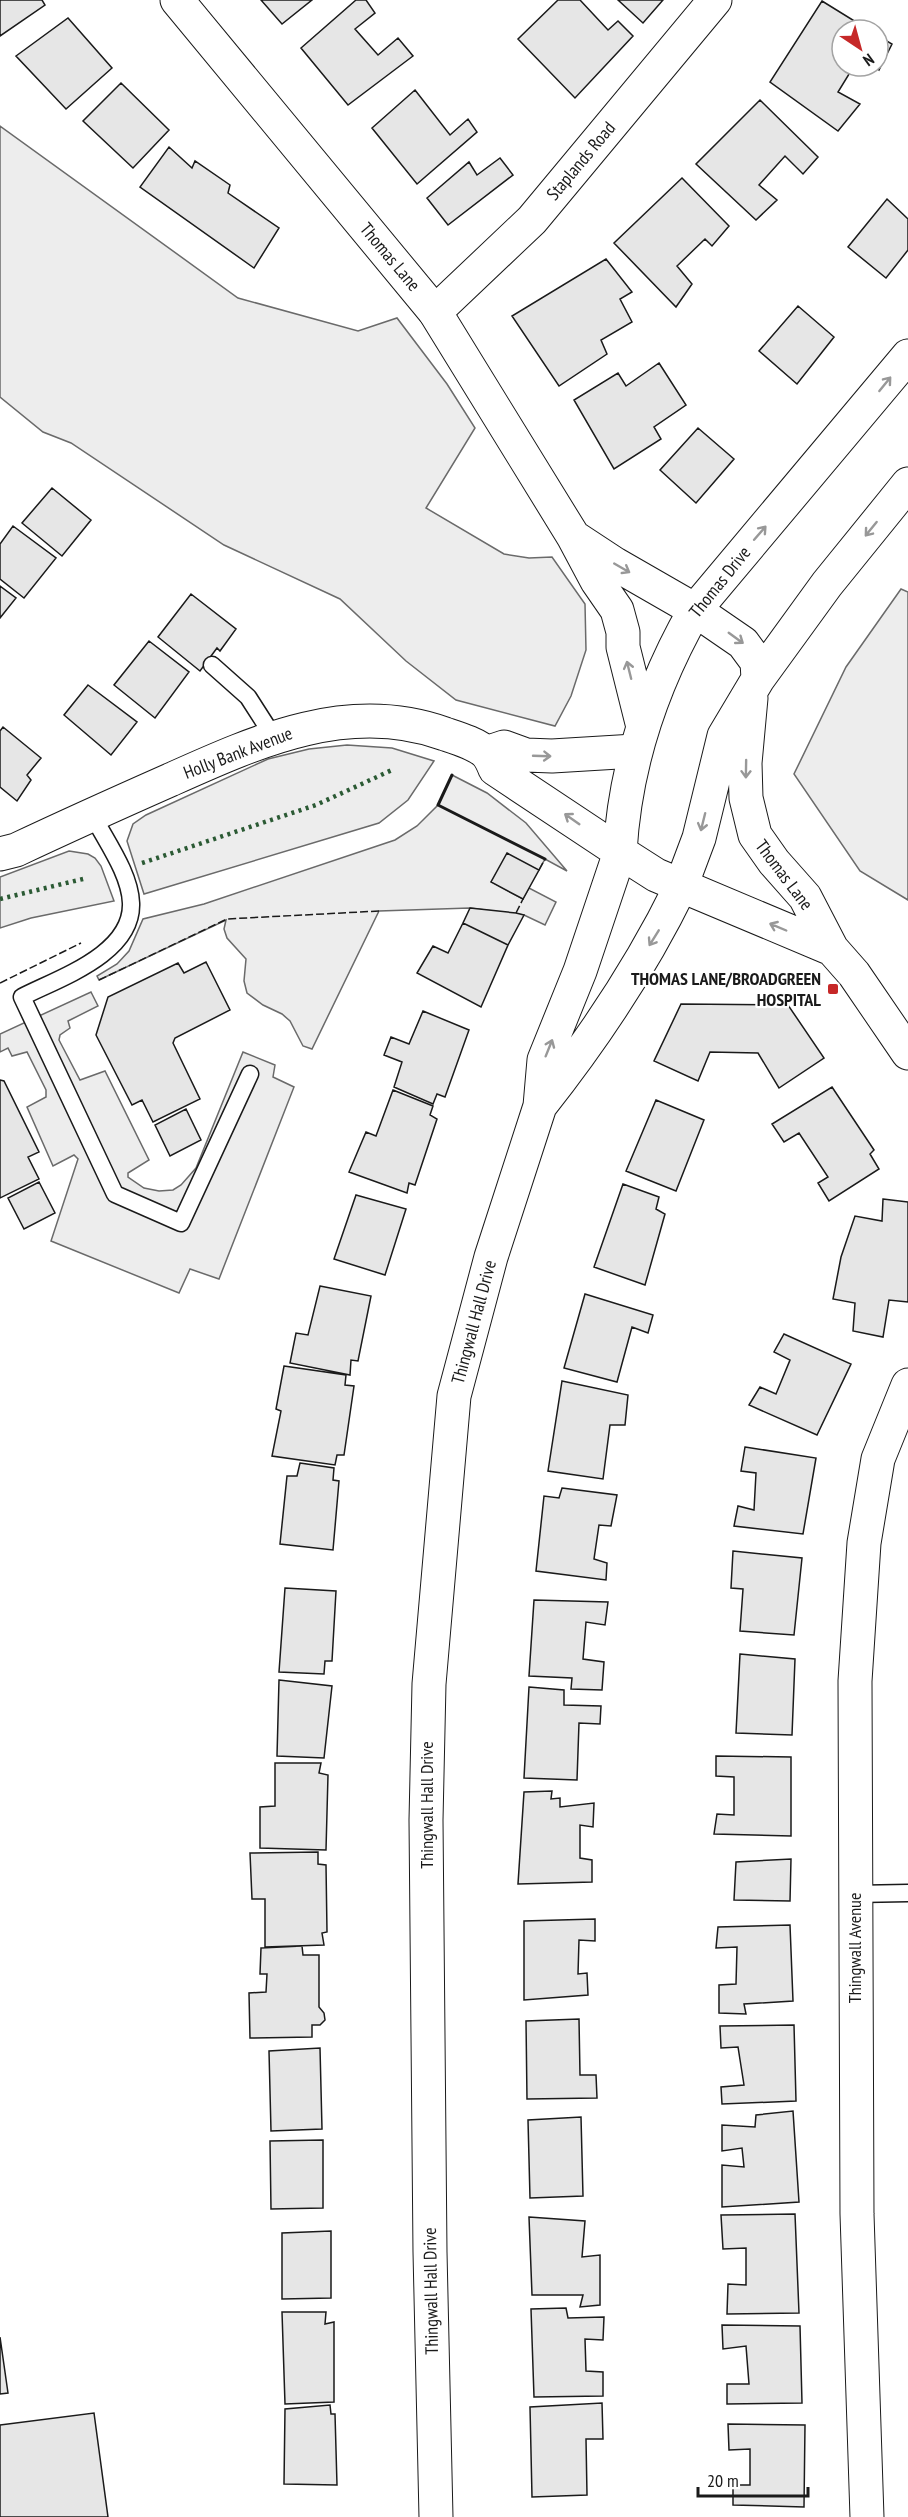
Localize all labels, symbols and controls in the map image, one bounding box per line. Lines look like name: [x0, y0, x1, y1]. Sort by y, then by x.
north arrow: [830, 18, 890, 78]
text: N: [859, 50, 878, 71]
street label: Staplands Road: [541, 117, 620, 205]
street label: Thomas Lane: [355, 218, 426, 296]
one-way arrow: [879, 376, 892, 392]
one-way arrow: [865, 521, 878, 537]
one-way arrow: [753, 526, 767, 541]
street label: Thomas Drive: [684, 541, 755, 622]
one-way arrow: [613, 562, 630, 574]
one-way arrow: [727, 632, 743, 644]
one-way arrow: [622, 661, 634, 680]
street label: Holly Bank Avenue: [180, 721, 296, 784]
one-way arrow: [532, 750, 552, 761]
one-way arrow: [740, 758, 751, 778]
one-way arrow: [697, 812, 709, 831]
one-way arrow: [564, 813, 580, 825]
street label: Thomas Lane: [750, 835, 818, 914]
one-way arrow: [769, 921, 788, 932]
one-way arrow: [648, 929, 660, 946]
place label: THOMAS LANE/BROADGREEN HOSPITAL: [631, 967, 821, 1011]
marker: THOMAS LANE/BROADGREEN HOSPITAL: [826, 982, 840, 996]
one-way arrow: [544, 1040, 555, 1058]
street label: Thingwall Hall Drive: [446, 1257, 501, 1386]
street label: Thingwall Hall Drive: [415, 1741, 438, 1869]
street label: Thingwall Avenue: [843, 1893, 866, 2003]
street label: Thingwall Hall Drive: [418, 2227, 443, 2355]
scale bar: [698, 2460, 808, 2498]
text: 20 m: [707, 2469, 739, 2492]

